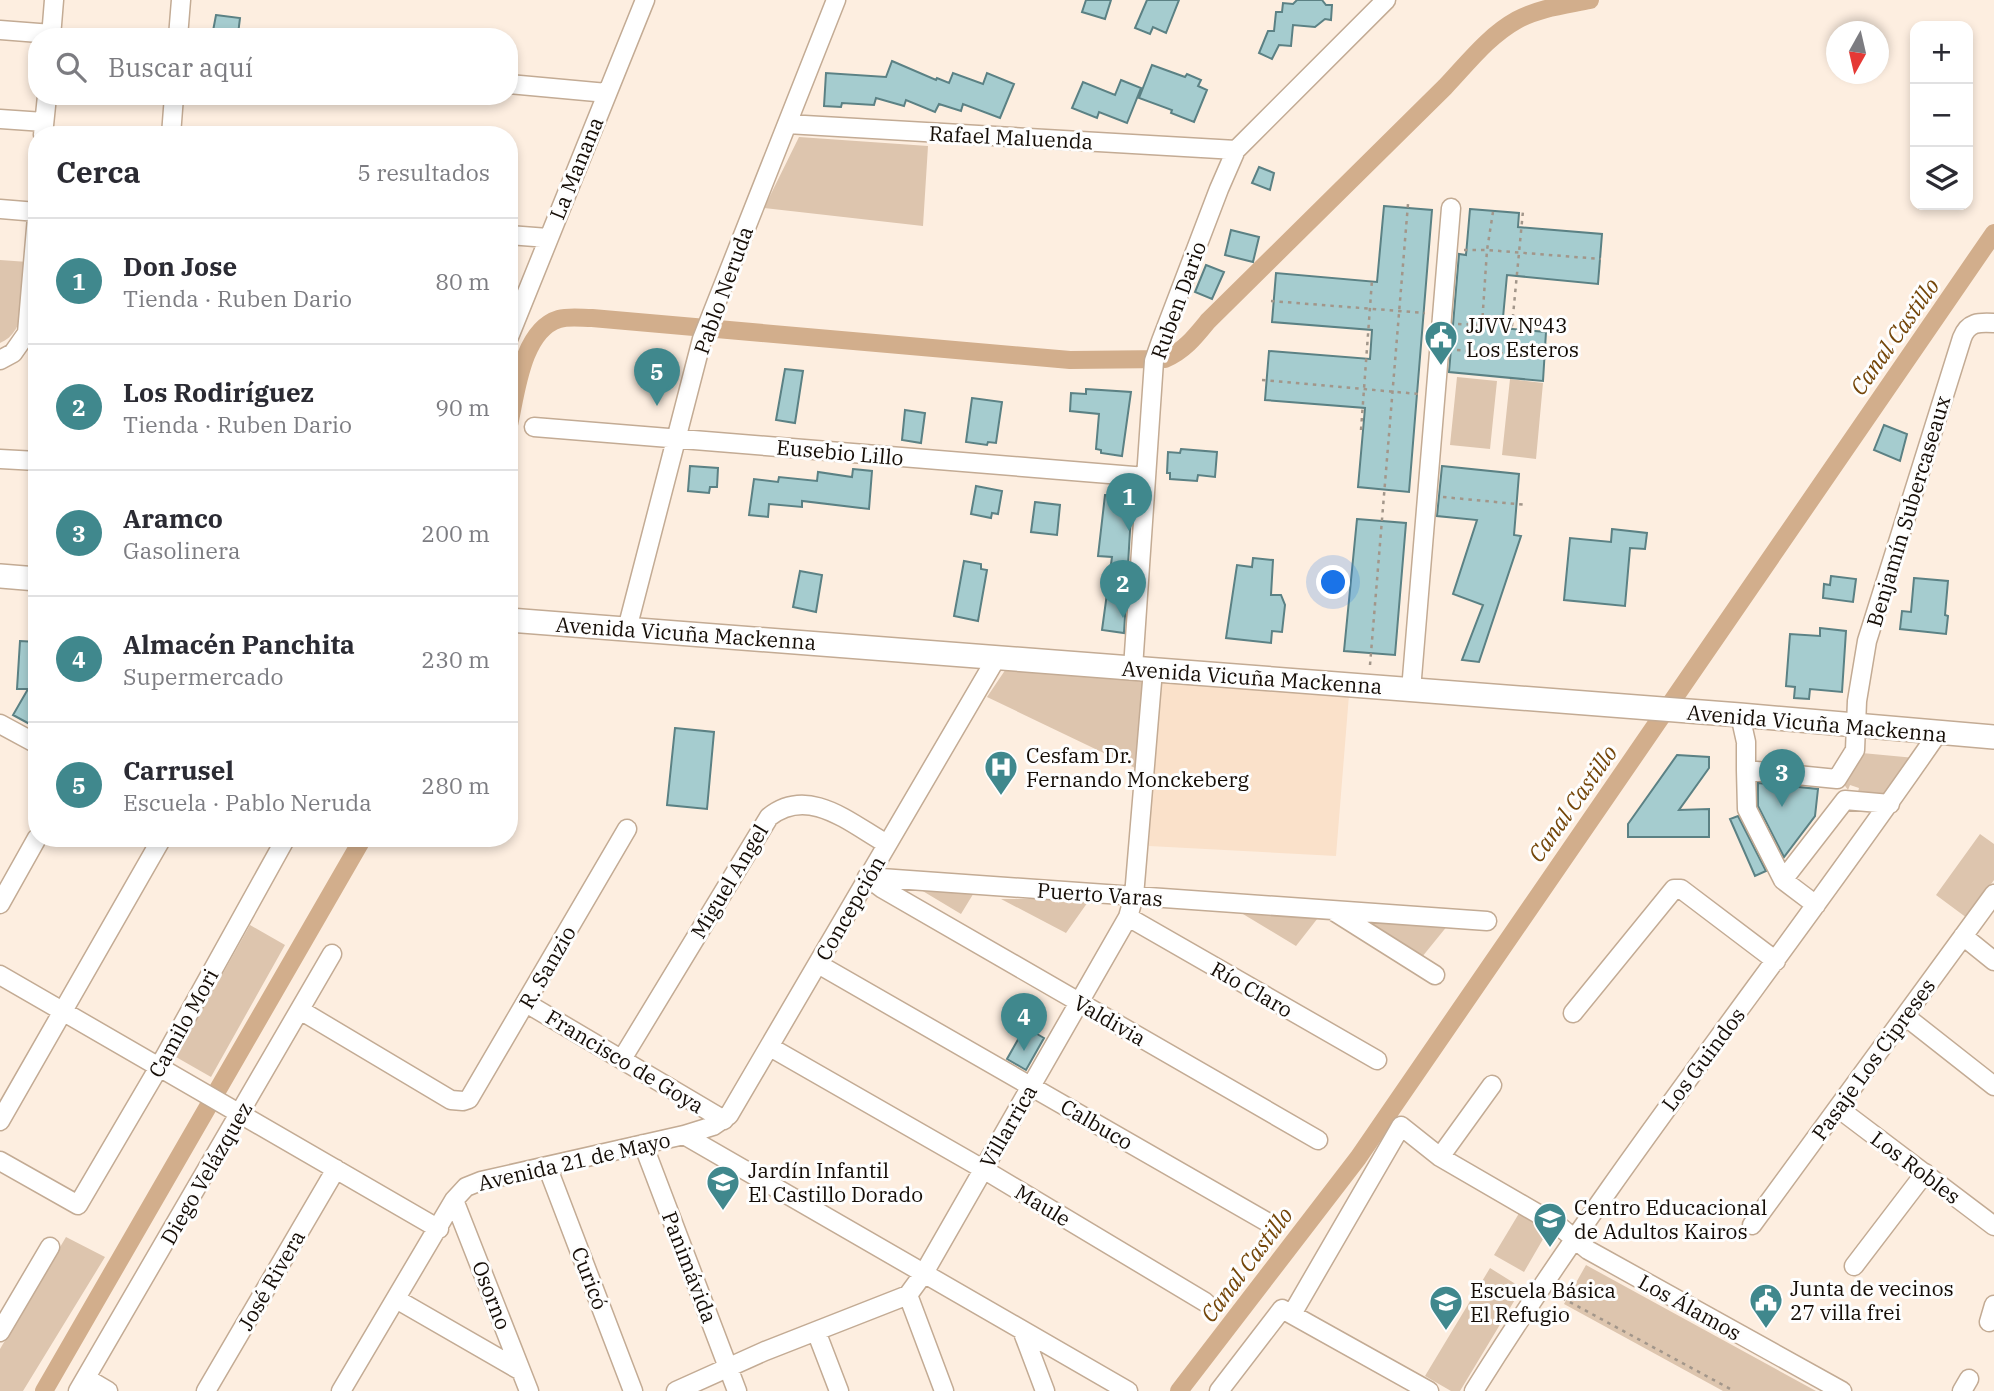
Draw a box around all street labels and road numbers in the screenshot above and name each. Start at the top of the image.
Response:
street label: La Manana [543,113,609,223]
street label: Rafael Maluenda [928,119,1094,155]
street label: Pablo Neruda [687,222,759,358]
street label: Ruben Dario [1144,237,1212,363]
street label: Benjamín Subercaseaux [1859,392,1957,630]
street label: Eusebio Lillo [775,433,905,471]
street label: Avenida Vicuña Mackenna [555,610,817,656]
street label: Avenida Vicuña Mackenna [1121,654,1383,700]
street label: Avenida Vicuña Mackenna [1686,698,1948,748]
street label: Miguel Angel [684,819,774,943]
street label: Concepción [809,851,891,965]
street label: Puerto Varas [1036,876,1164,912]
street label: R. Sanzio [512,920,582,1014]
street label: Río Claro [1206,954,1298,1024]
street label: Camilo Mori [142,963,224,1083]
street label: Pasaje Los Cipreses [1805,973,1941,1145]
street label: Valdivia [1069,988,1151,1052]
street label: Los Guindos [1655,1002,1751,1116]
street label: Francisco de Goya [541,1003,709,1119]
street label: Villarrica [973,1079,1043,1173]
street label: Calbuco [1056,1092,1138,1156]
street label: Diego Velázquez [154,1097,258,1249]
street label: Los Robles [1865,1124,1967,1210]
street label: Avenida 21 de Mayo [475,1125,673,1197]
street label: Maule [1010,1177,1076,1233]
street label: Panimávida [656,1207,724,1327]
street label: José Rivera [231,1225,311,1335]
street label: Curicó [565,1243,615,1313]
street label: Osorno [466,1257,518,1333]
street label: Los Álamos [1634,1267,1746,1347]

